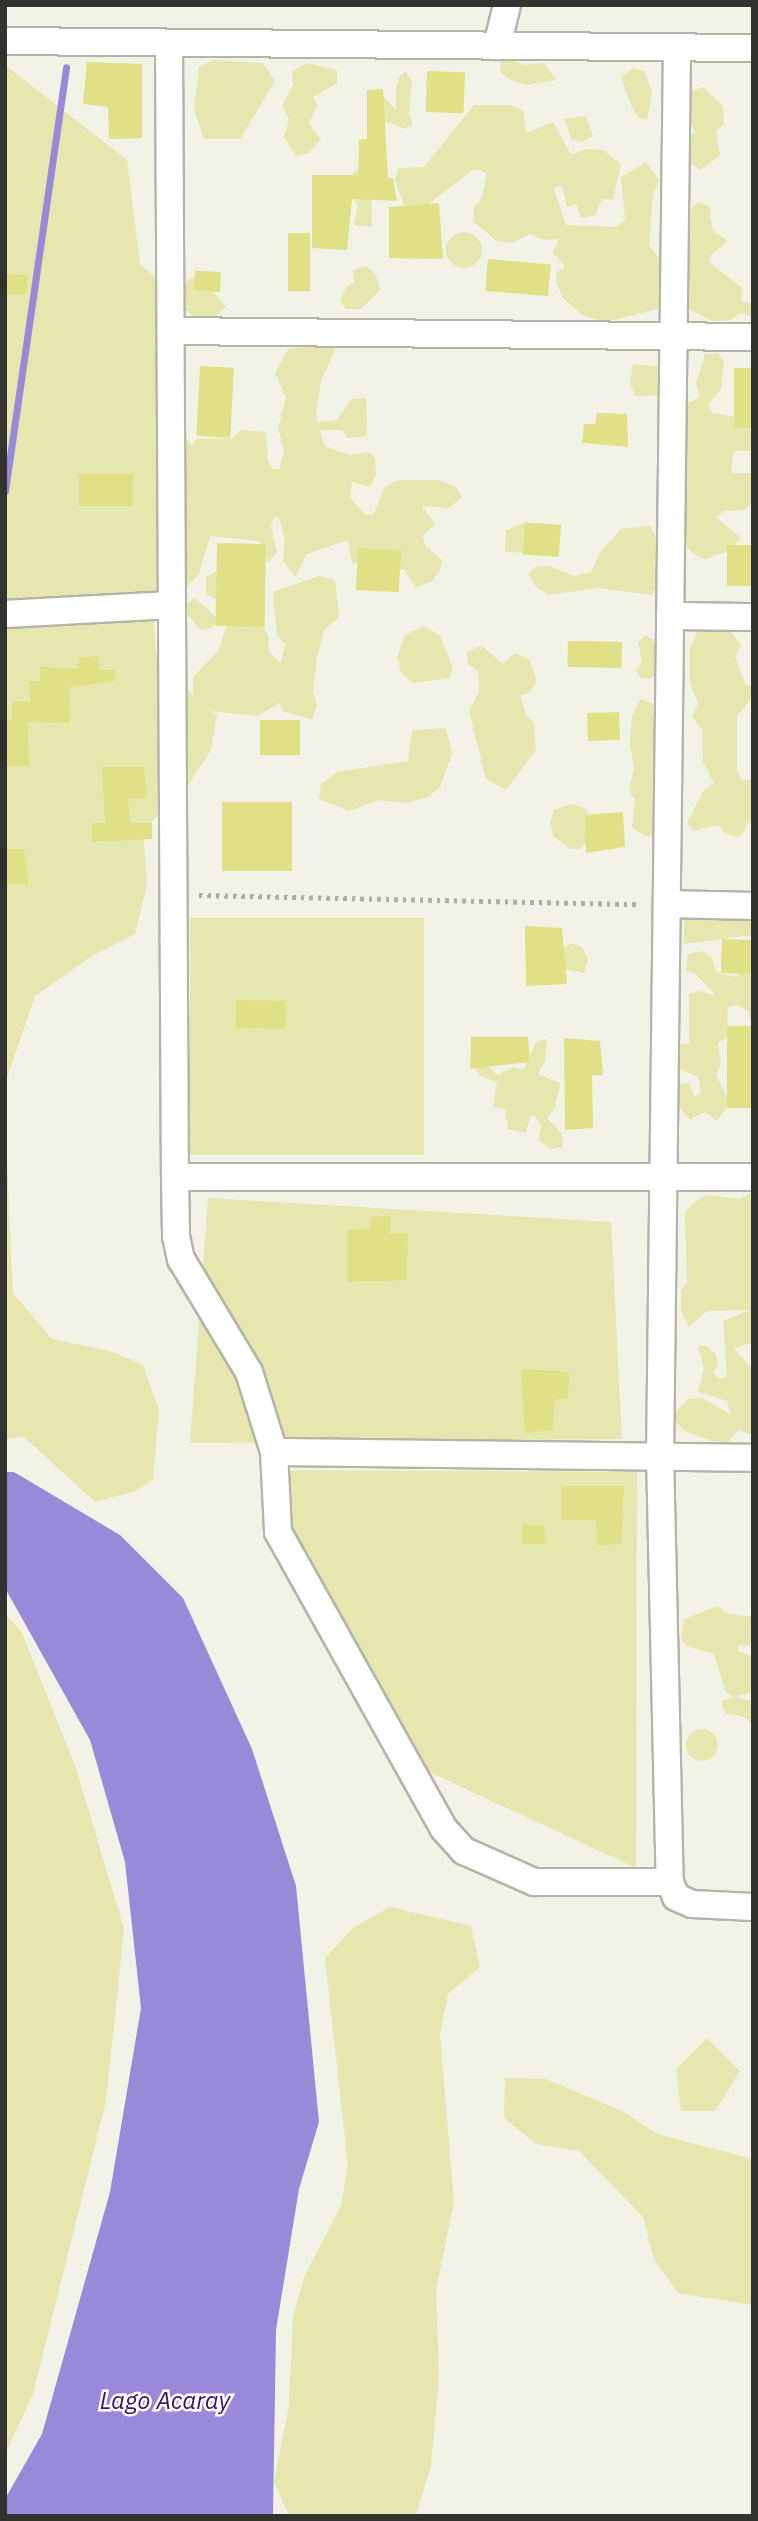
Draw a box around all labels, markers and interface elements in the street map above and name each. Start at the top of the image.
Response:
water label: Lago Acaray [100,2387,230,2415]

